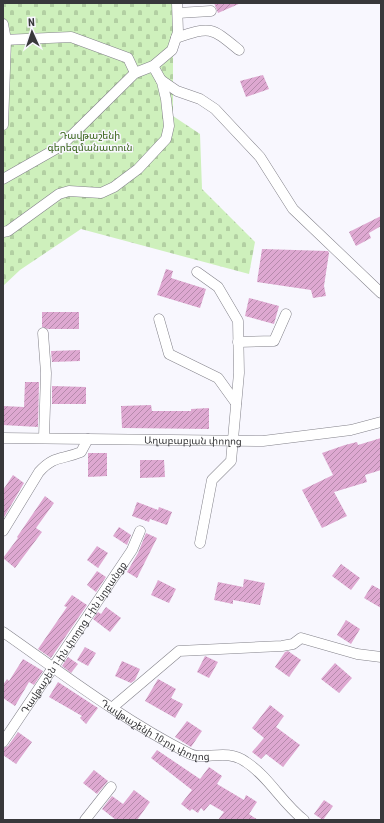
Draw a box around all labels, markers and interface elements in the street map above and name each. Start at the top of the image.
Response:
north arrow [12,12,52,52]
text: N [28,16,35,29]
park label: Դավթաշենի գերեզմանատուն [47,130,133,153]
street label: Աղաբաբյան փողոց [144,434,242,446]
street label: Դավթաշեն 1-ին փողոց 1-ին նրբանցք [18,559,128,716]
street label: Դավթաշենի 10-րդ փողոց [99,697,210,762]

